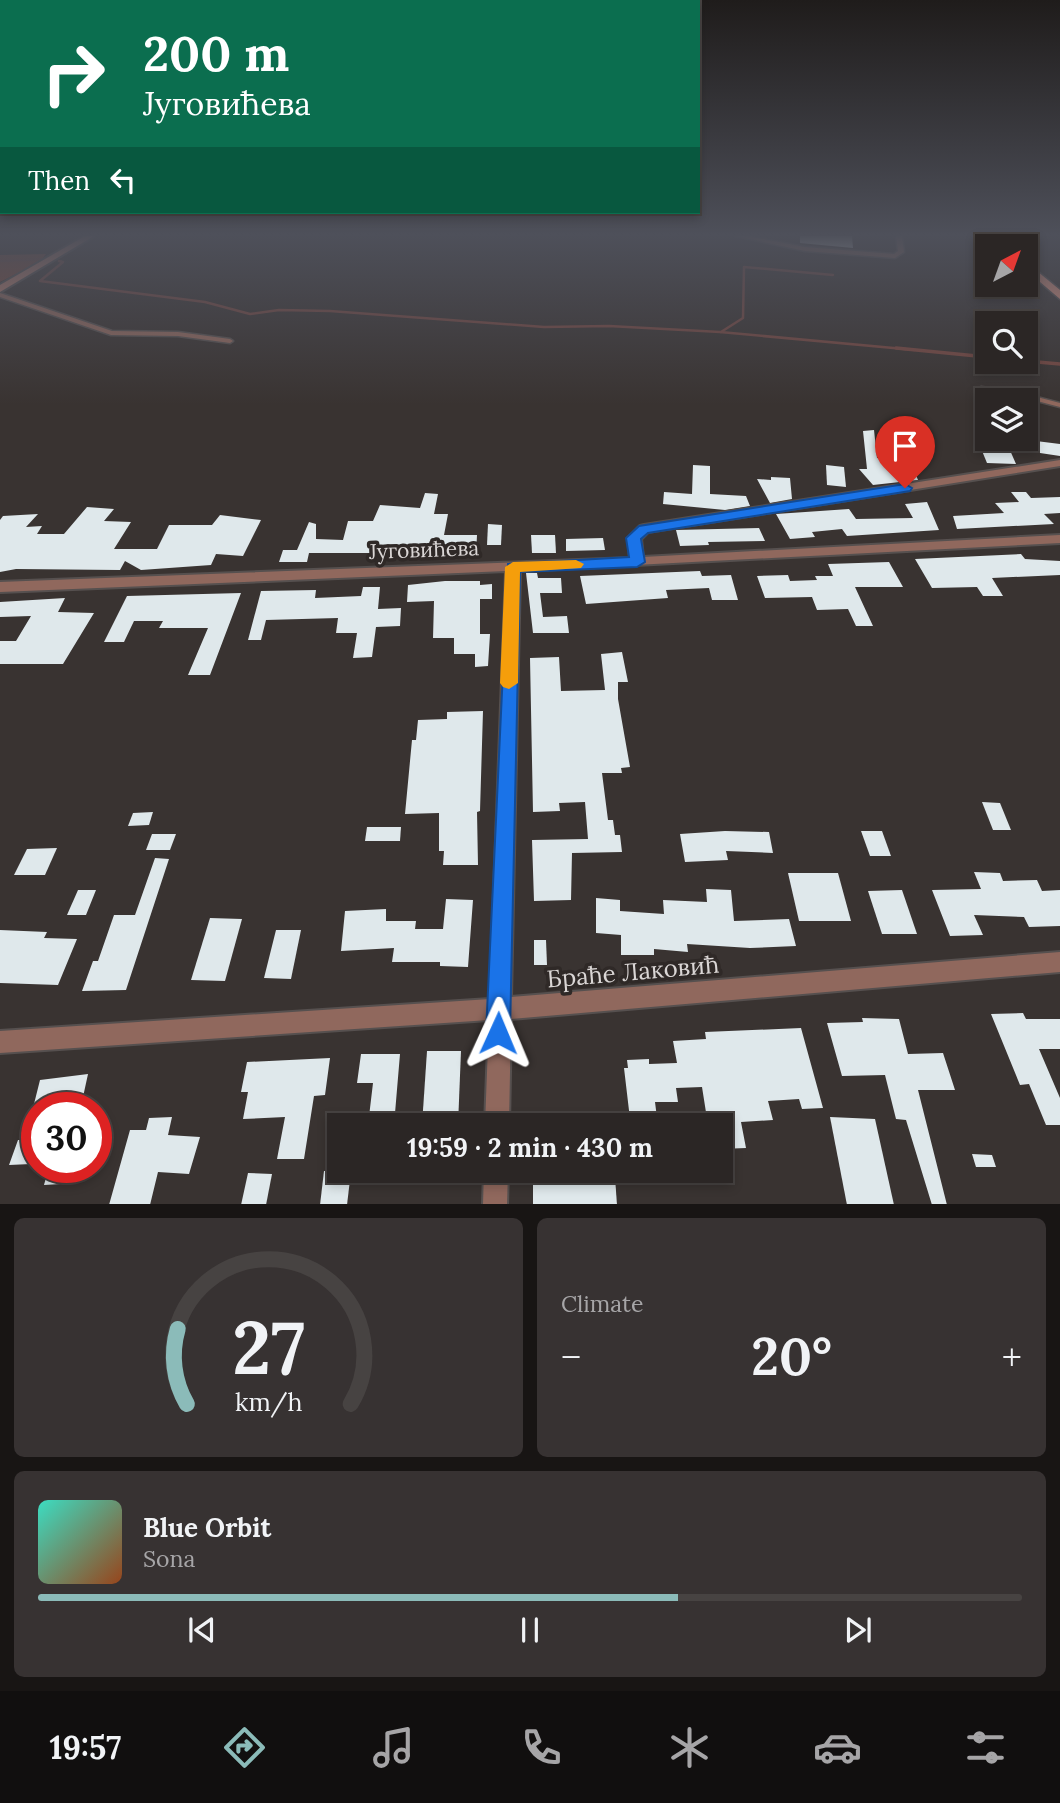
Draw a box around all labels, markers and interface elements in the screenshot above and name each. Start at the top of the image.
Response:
text: 200 m [143,22,289,84]
icon: right [28,28,119,119]
text: Југовићева [143,83,311,124]
icon: left [104,161,142,199]
text: Then [28,164,90,197]
north arrow [975,234,1038,298]
map controls [975,234,1038,451]
button: search [975,311,1038,374]
button: layers [975,388,1038,451]
pin [875,416,935,488]
icon: arrive [886,427,924,465]
street label: Југовићева [368,534,480,565]
street label: Браће Лаковић [545,949,720,994]
position arrow [461,996,535,1070]
speed limit sign: 30 [21,1092,112,1183]
text: 19:59 · 2 min · 430 m [407,1131,653,1164]
text: Climate [561,1289,643,1318]
text: 27 [232,1301,305,1394]
text: 20° [751,1323,832,1389]
text: − [561,1333,581,1381]
text: + [1002,1333,1022,1381]
text: km/h [235,1385,302,1417]
text: Blue Orbit [143,1511,271,1544]
text: Sona [143,1544,195,1573]
icon: previous [183,1611,221,1649]
icon: pause [511,1611,549,1649]
icon: next [839,1611,877,1649]
icon: directions [220,1723,269,1772]
icon: music [369,1723,418,1772]
icon: phone [517,1723,566,1772]
icon: climate [665,1723,714,1772]
icon: car [813,1723,862,1772]
icon: filters [961,1723,1010,1772]
text: 19:57 [50,1727,121,1768]

